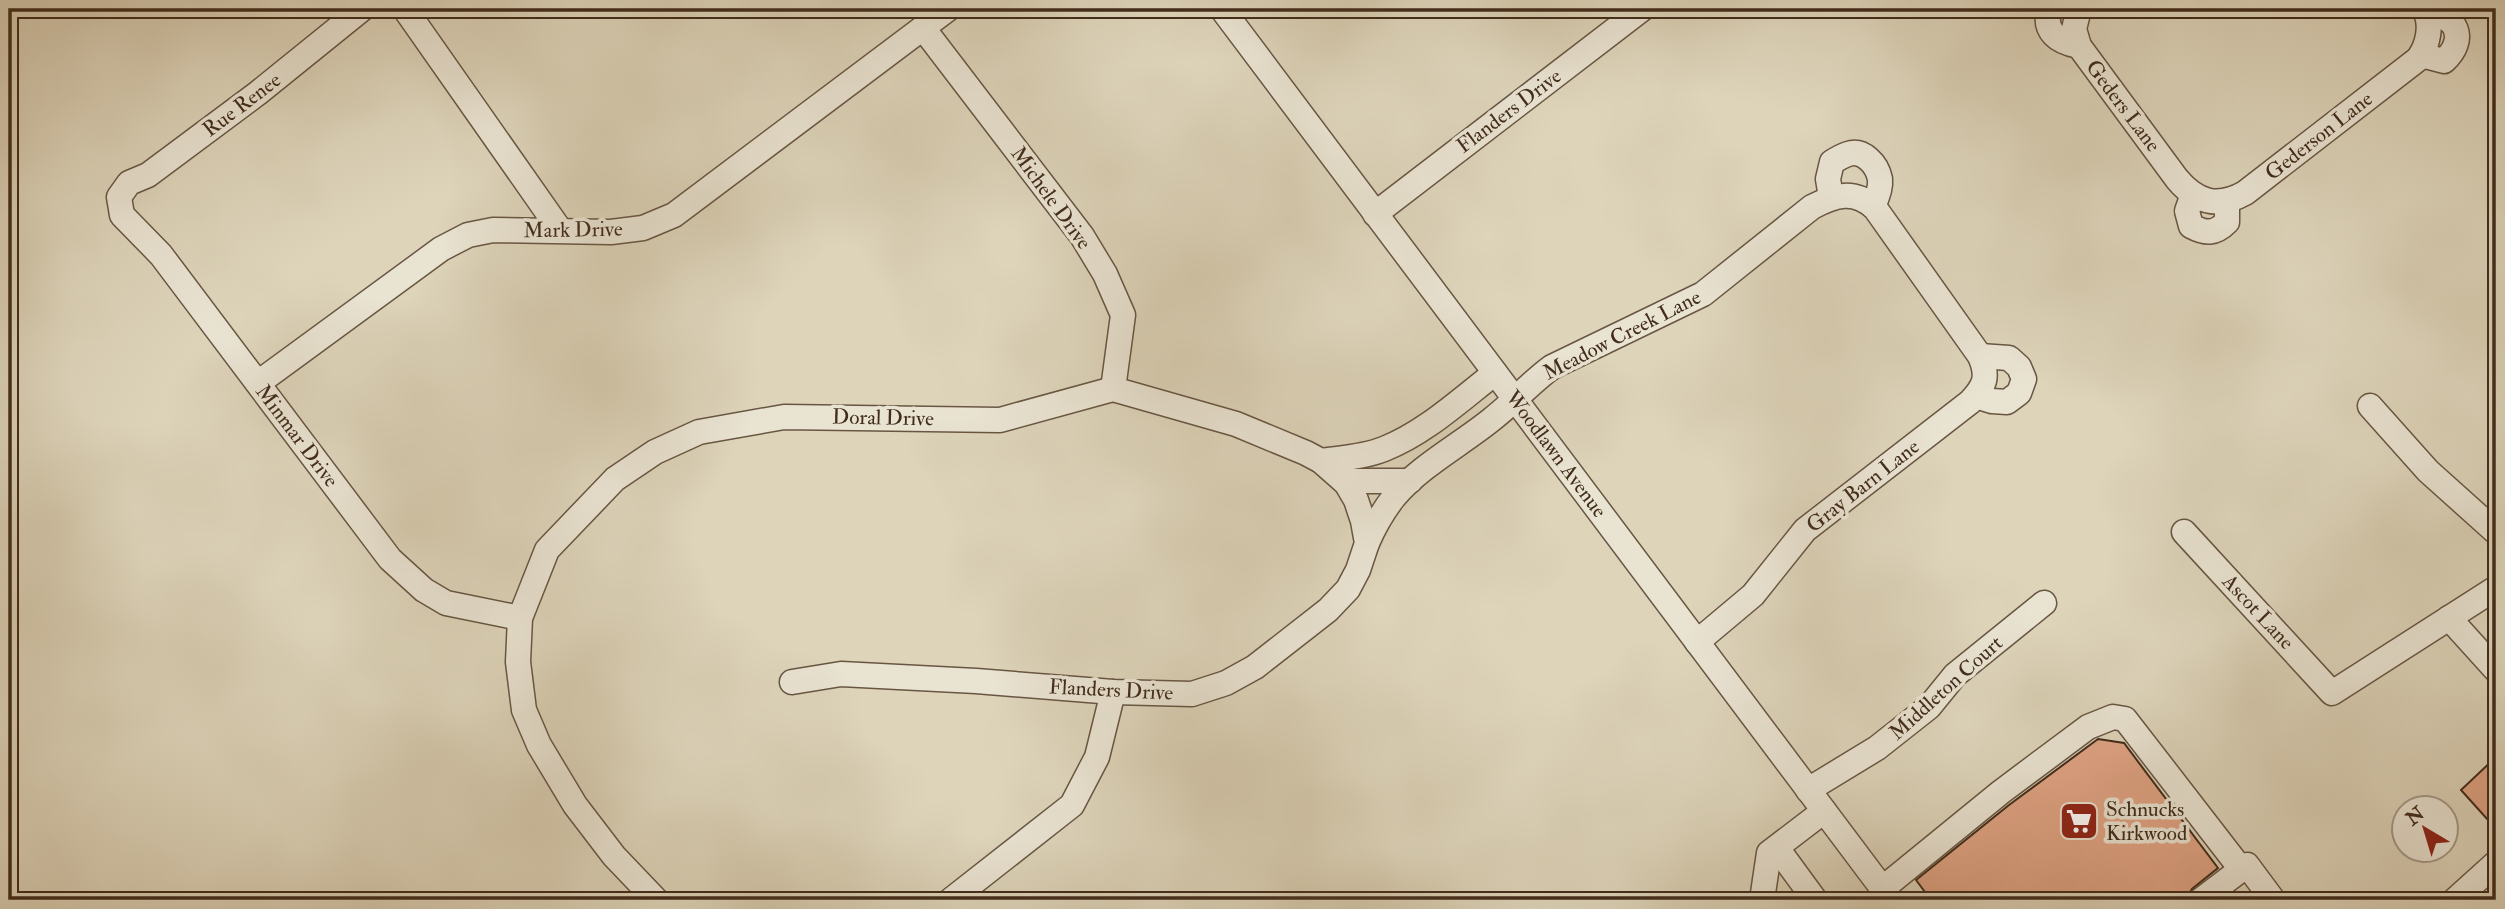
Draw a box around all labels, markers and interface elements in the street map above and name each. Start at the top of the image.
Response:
street label: Geders Lane [2080,55,2167,158]
street label: Flanders Drive [1451,63,1567,159]
street label: Rue Renee [198,67,287,143]
street label: Gederson Lane [2260,85,2378,186]
street label: Michele Drive [1005,141,1098,255]
street label: Mark Drive [523,216,623,244]
street label: Meadow Creek Lane [1539,283,1706,386]
street label: Minmar Drive [250,379,345,493]
street label: Woodlawn Avenue [1499,384,1613,523]
street label: Doral Drive [832,404,934,432]
street label: Gray Barn Lane [1801,433,1925,539]
street label: Ascot Lane [2215,568,2300,656]
street label: Middleton Court [1884,630,2009,746]
street label: Flanders Drive [1048,673,1174,707]
north arrow [2390,794,2460,864]
place label: Schnucks Kirkwood [2106,796,2188,847]
supermarket icon: Schnucks Kirkwood [2058,800,2100,842]
text: N [2400,801,2430,832]

